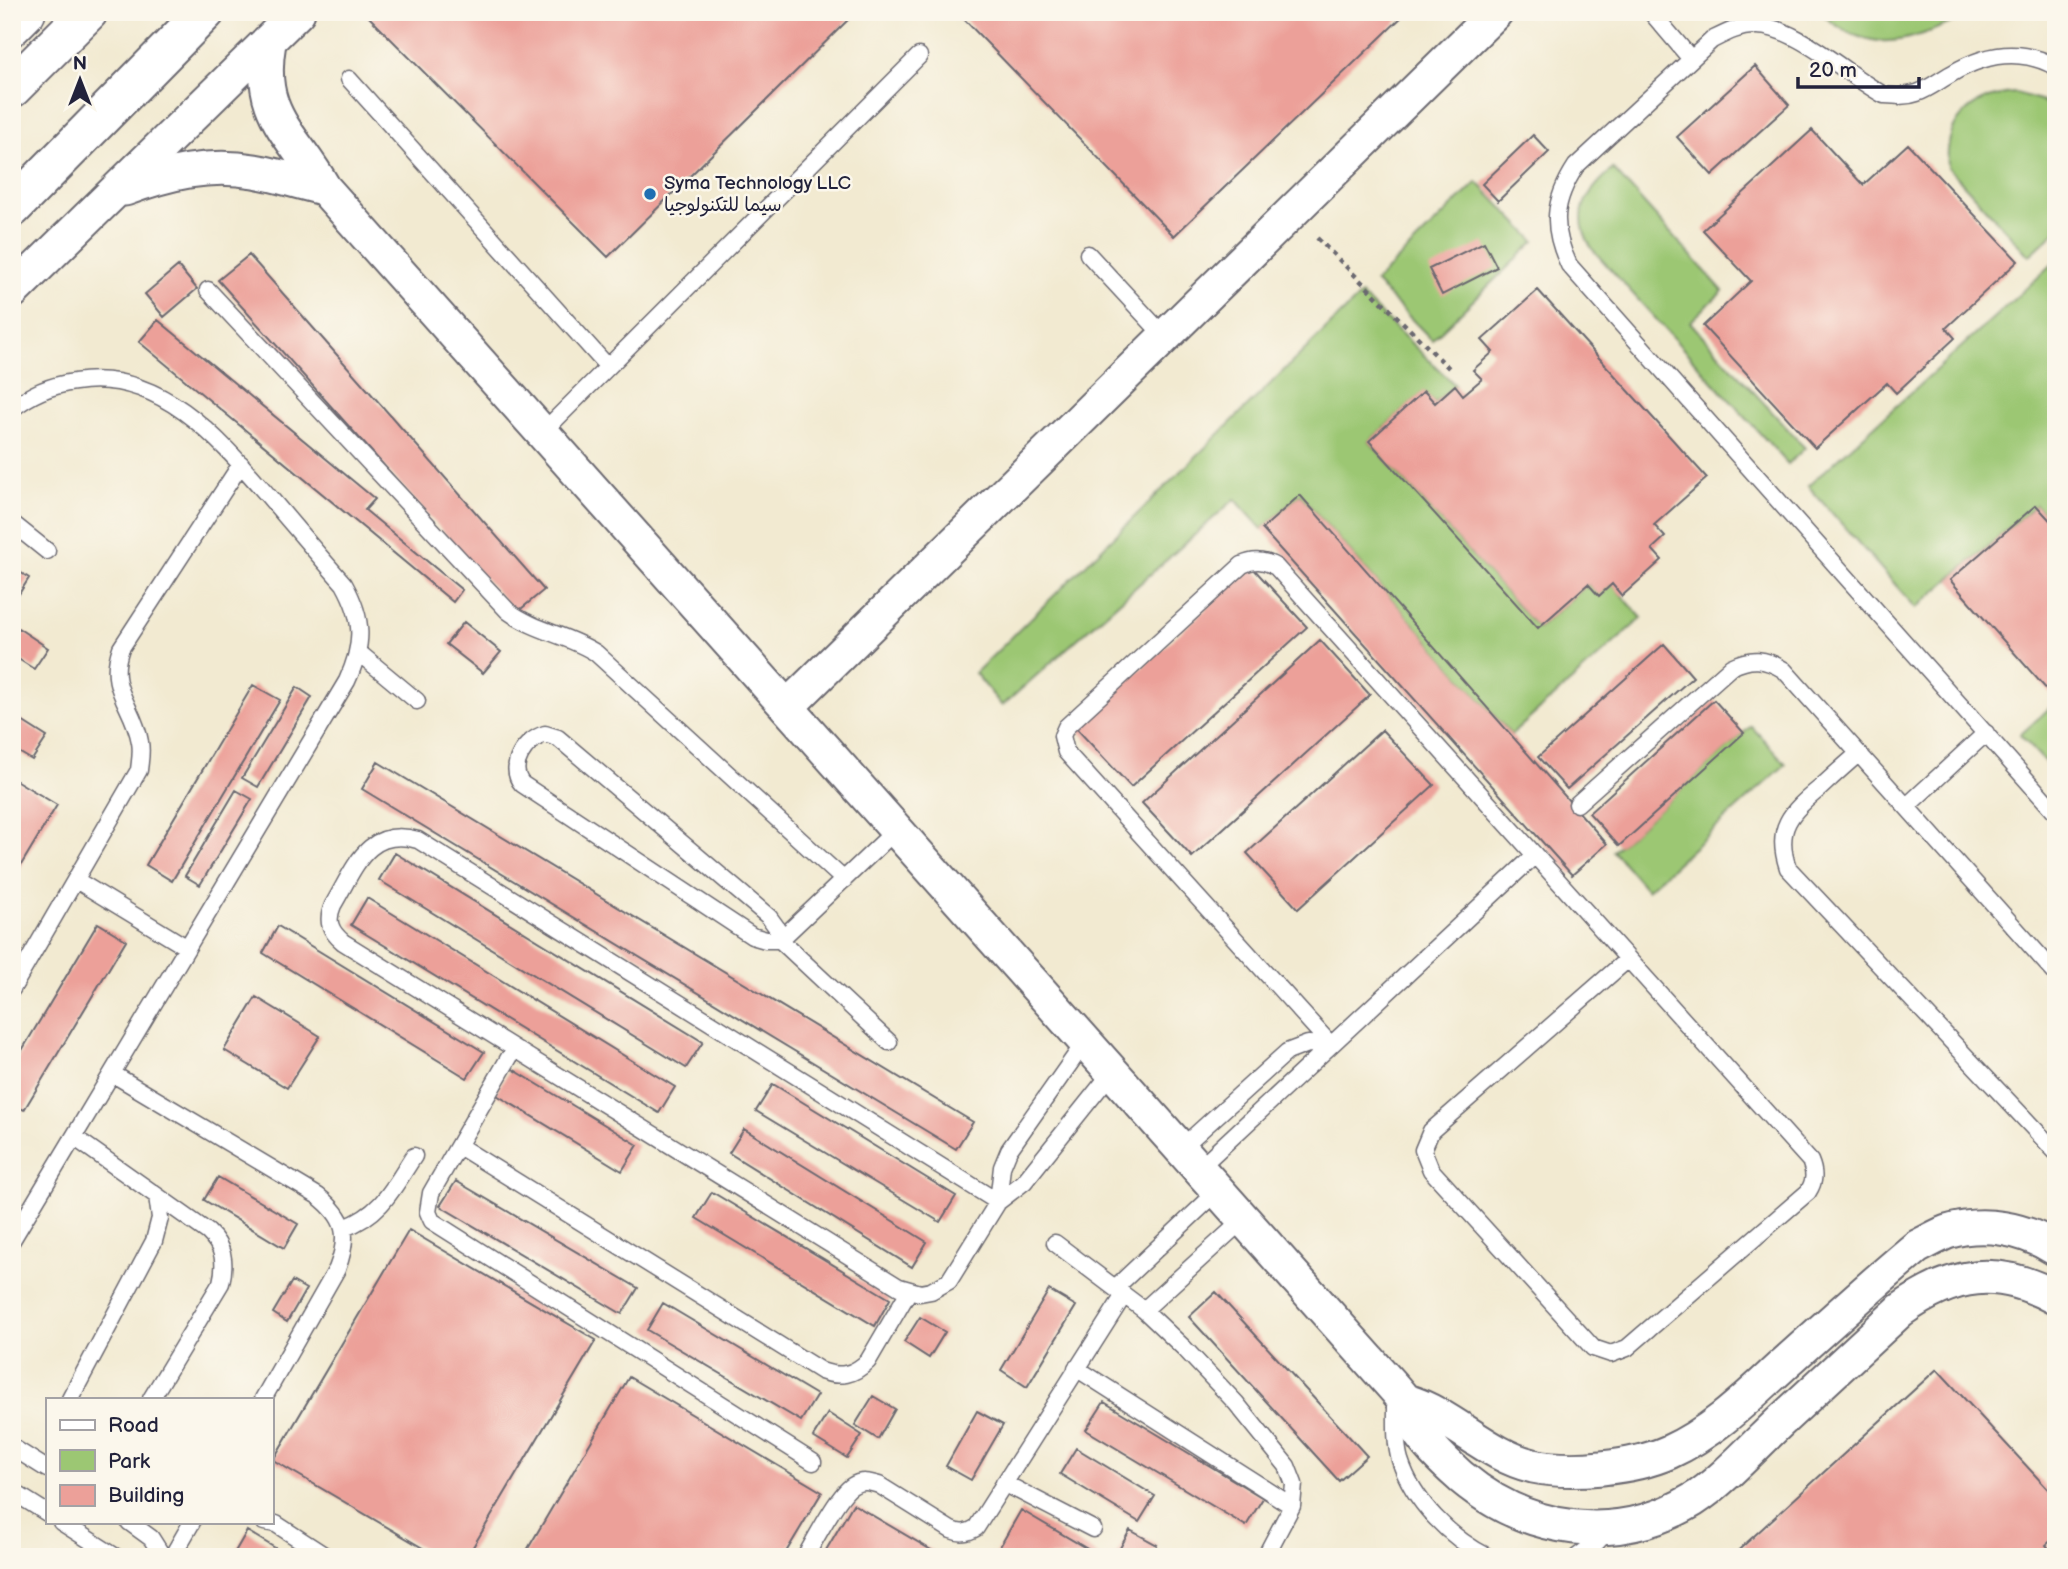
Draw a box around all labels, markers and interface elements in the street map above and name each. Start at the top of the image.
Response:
north arrow [46,46,116,116]
scale bar [1798,46,1919,90]
text: N [73,53,87,76]
text: 20 m [1809,58,1857,83]
place label: Syma Technology LLC سيما للتكنولوجيا [664,172,851,217]
marker: Syma Technology LLC سيما للتكنولوجيا [642,186,658,202]
legend [46,1398,273,1524]
text: Road [108,1413,159,1438]
text: Park [108,1449,151,1474]
text: Building [108,1483,184,1508]

